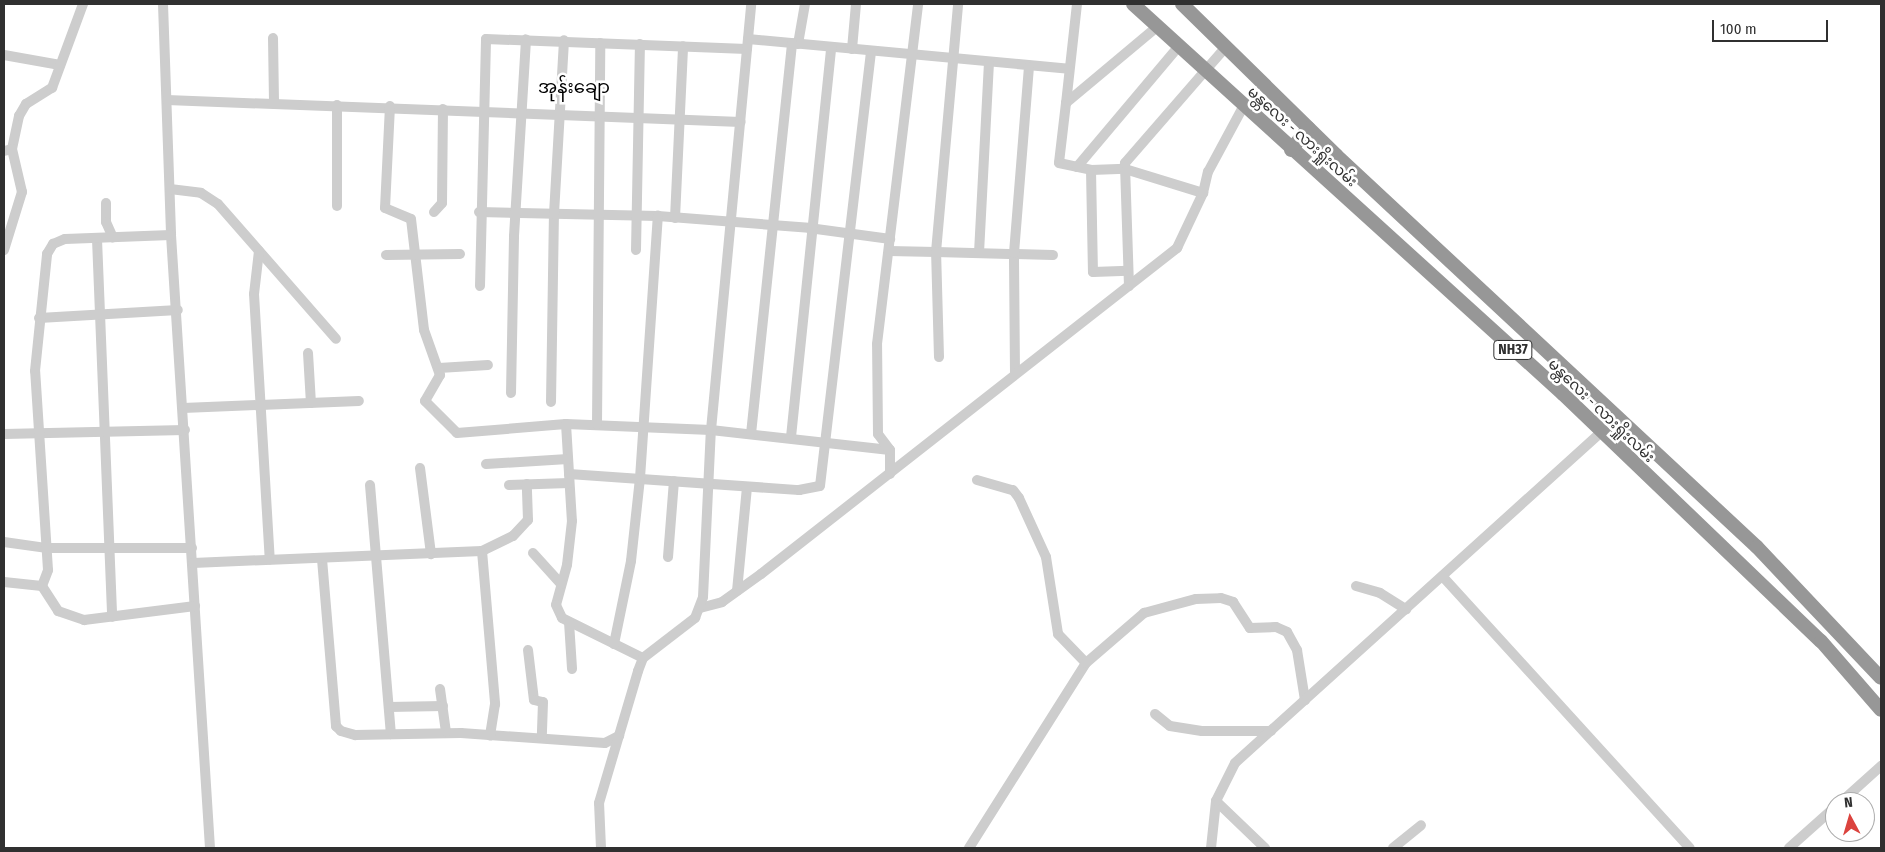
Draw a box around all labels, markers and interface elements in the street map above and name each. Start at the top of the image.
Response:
scale bar [1715,10,1831,42]
text: 100 m [1720,20,1757,38]
district label: အုန်းချော [538,76,610,98]
street label: မန္တလေး - လားရှိုးလမ်း [1244,83,1360,191]
road number: NH37 [1493,338,1533,362]
street label: မန္တလေး - လားရှိုးလမ်း [1544,356,1658,466]
north arrow [1825,792,1875,842]
text: N [1843,794,1854,811]

